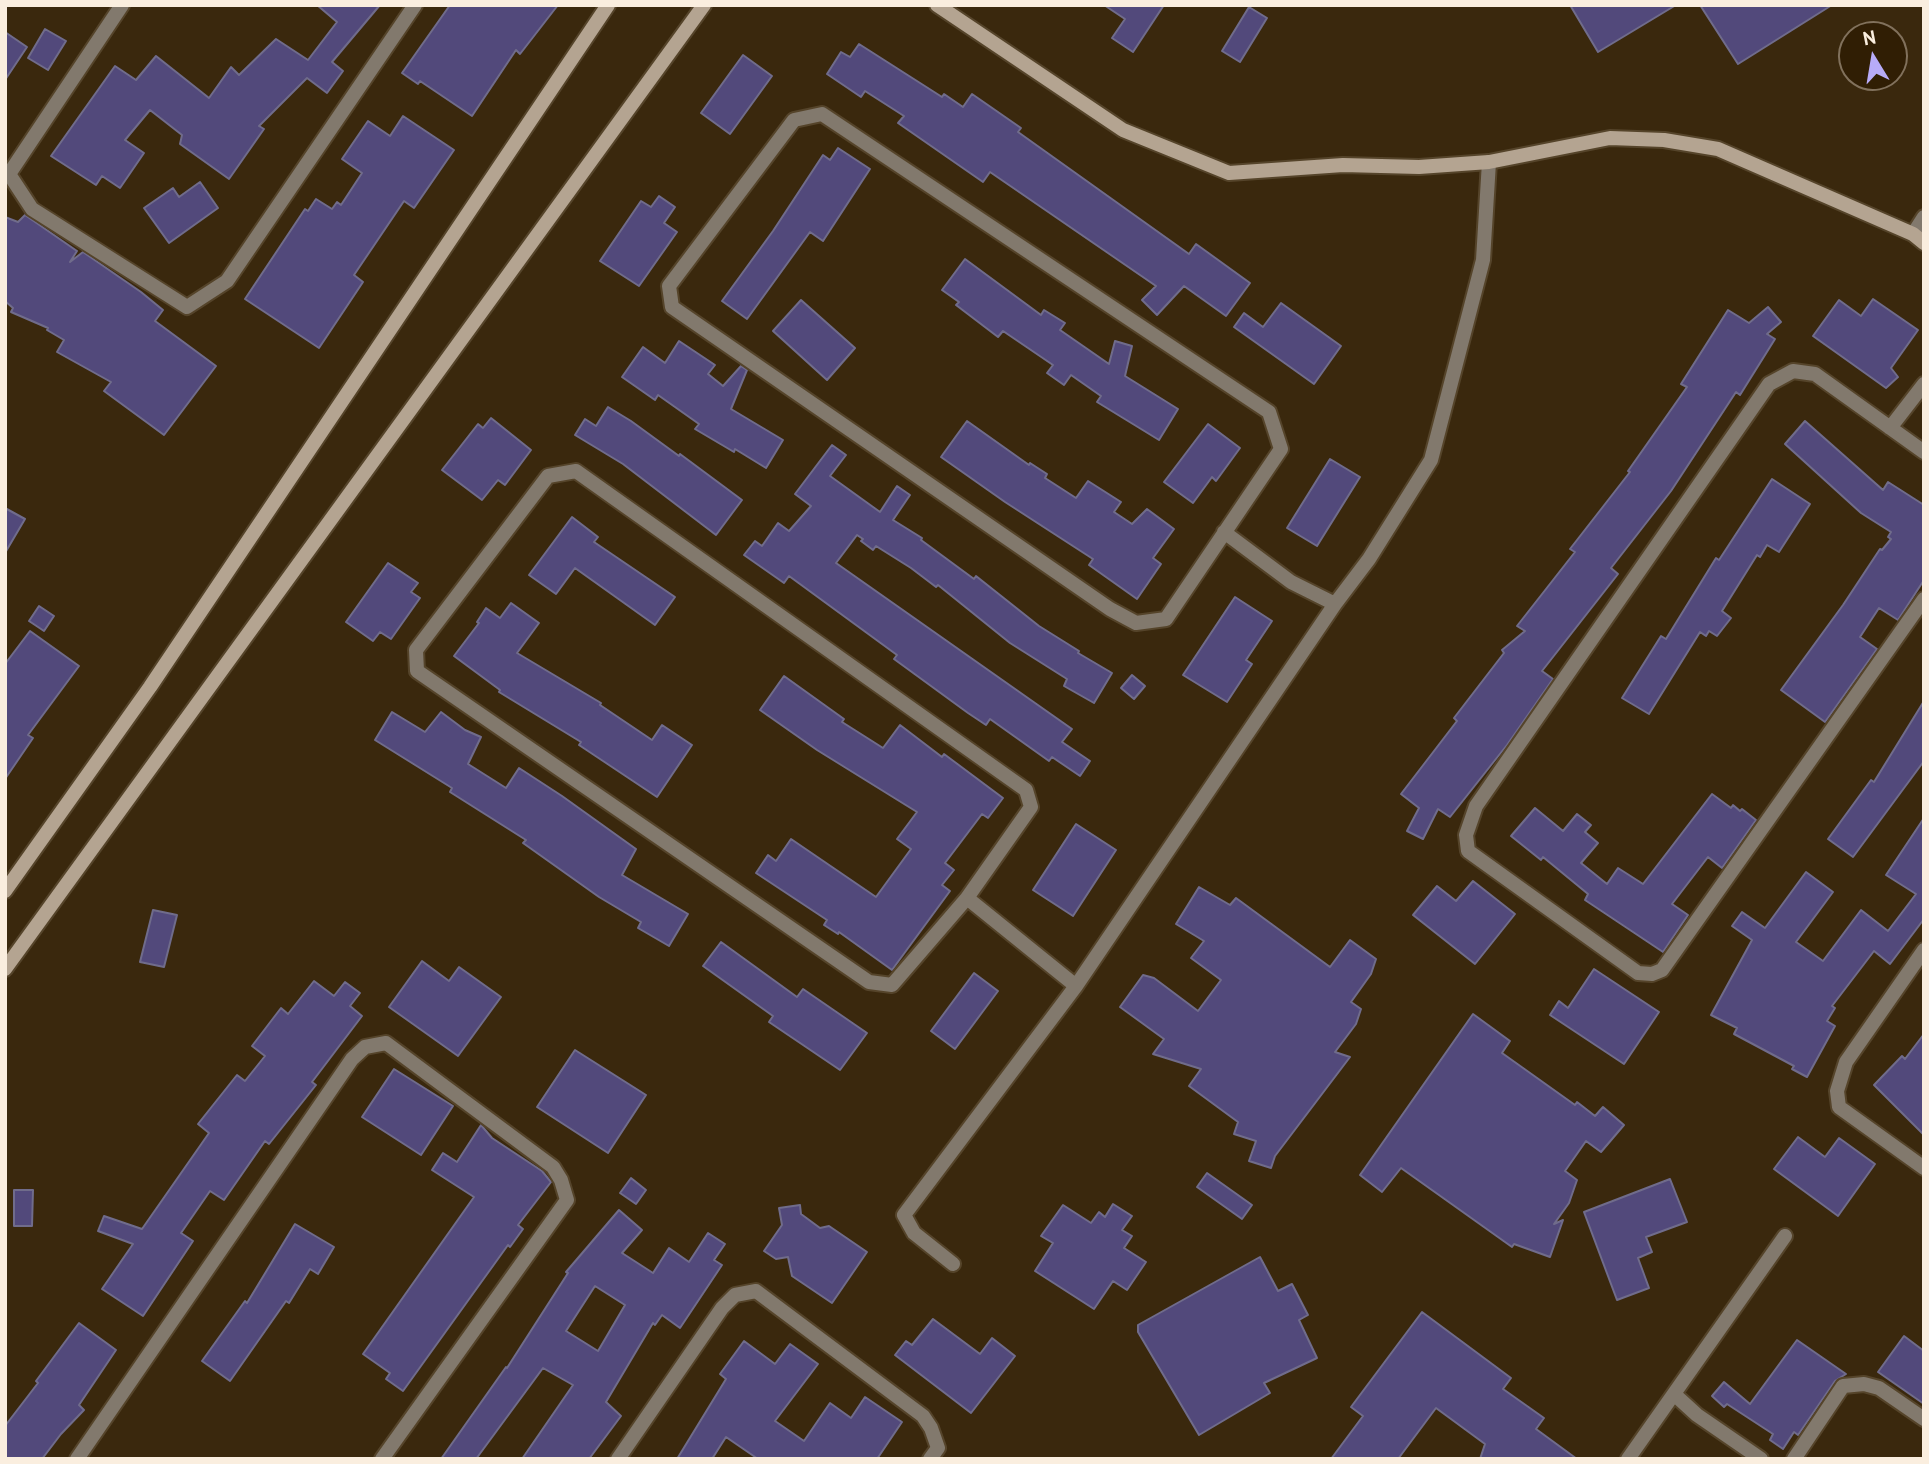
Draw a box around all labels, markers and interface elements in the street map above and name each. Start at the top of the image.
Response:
north arrow [1838,21,1908,91]
text: N [1861,24,1878,50]

